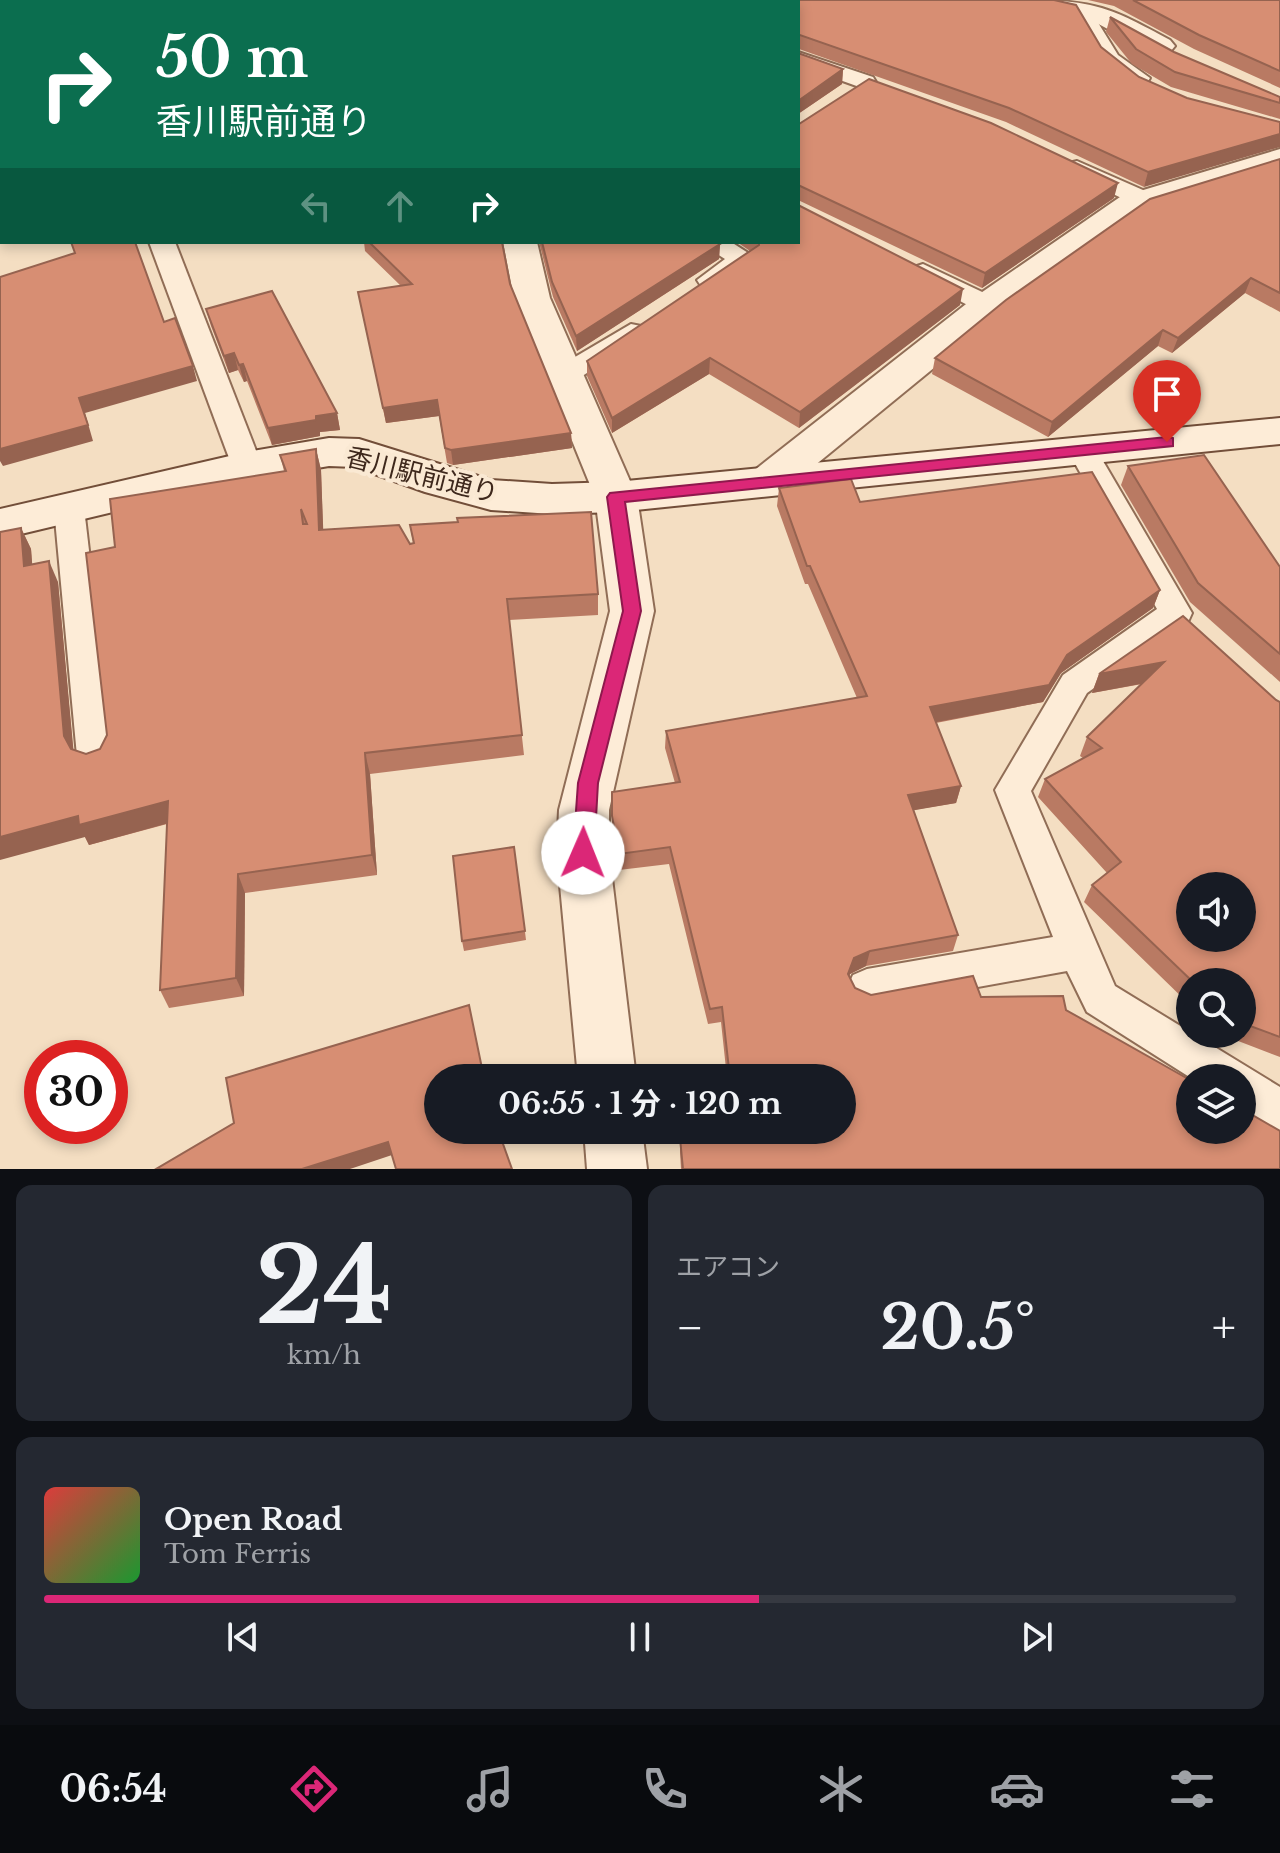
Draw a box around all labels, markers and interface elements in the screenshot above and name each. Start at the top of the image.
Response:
text: 50 m [156,23,308,92]
icon: right [24,32,128,136]
text: 香川駅前通り [156,99,372,144]
icon: left [294,184,338,228]
icon: ahead [378,184,422,228]
icon: right [462,184,506,228]
pin [1133,360,1201,442]
icon: arrive [1145,372,1189,416]
street label: 香川駅前通り [342,441,502,509]
position arrow [541,811,625,895]
map controls [1176,872,1256,1144]
button: sound [1176,872,1256,952]
button: search [1176,968,1256,1048]
speed limit sign: 30 [24,1040,128,1144]
button: layers [1176,1064,1256,1144]
text: 06:55 · 1 分 · 120 m [498,1085,782,1122]
text: 24 [256,1222,392,1351]
text: エアコン [676,1251,780,1283]
text: 20.5° [881,1291,1035,1365]
text: − [676,1300,704,1355]
text: + [1212,1300,1236,1355]
text: km/h [287,1339,361,1371]
text: Open Road [164,1501,343,1538]
text: Tom Ferris [164,1538,311,1570]
icon: previous [221,1615,265,1659]
icon: pause [618,1615,662,1659]
icon: next [1015,1615,1059,1659]
icon: directions [286,1761,342,1817]
icon: music [462,1761,518,1817]
icon: phone [637,1761,693,1817]
icon: climate [813,1761,869,1817]
icon: car [989,1761,1045,1817]
icon: filters [1164,1761,1220,1817]
text: 06:54 [60,1767,167,1812]

